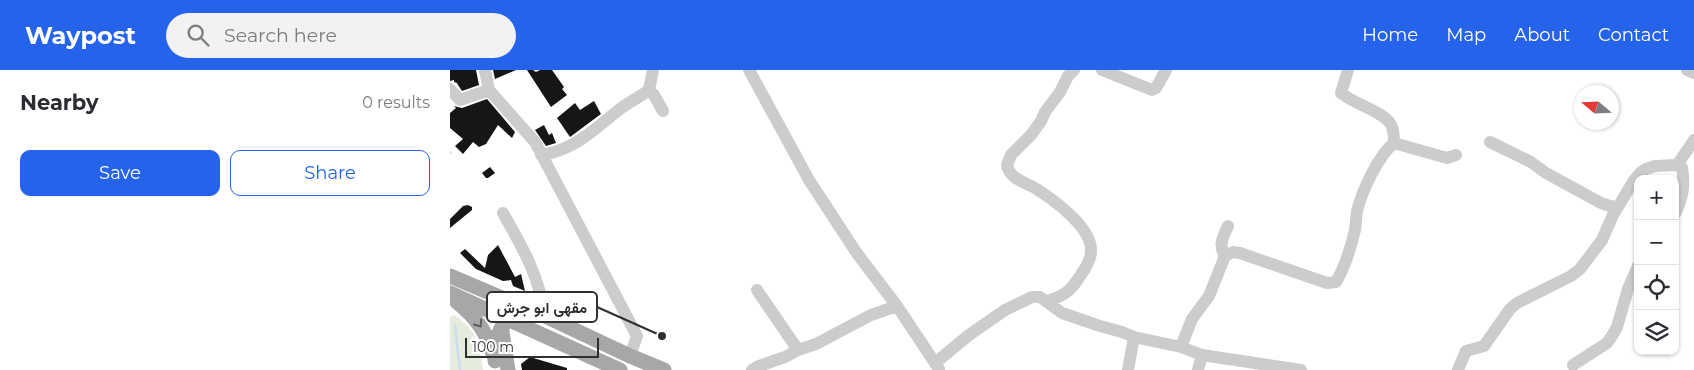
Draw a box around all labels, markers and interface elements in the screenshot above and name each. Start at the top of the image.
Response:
search box [166,13,516,58]
text: Waypost [25,21,136,50]
icon: search [184,21,212,49]
text: Search here [224,24,337,47]
text: Home [1362,24,1418,46]
text: Map [1446,24,1486,46]
text: About [1514,24,1570,46]
text: Contact [1598,24,1669,46]
north arrow [1574,85,1619,130]
text: Nearby [20,90,99,115]
text: 0 results [362,93,430,112]
button: Save [20,150,220,196]
button: Share [230,150,430,196]
map controls [1634,175,1679,355]
button: + [1634,175,1679,220]
button: − [1634,220,1679,265]
button: locate [1634,265,1679,310]
callout: مقهى ابو جرش [487,292,597,322]
text: مقهى ابو جرش [497,298,587,317]
button: layers [1634,310,1679,355]
one-way arrow [473,318,482,328]
scale bar [465,335,599,358]
text: 100 m [472,338,514,356]

